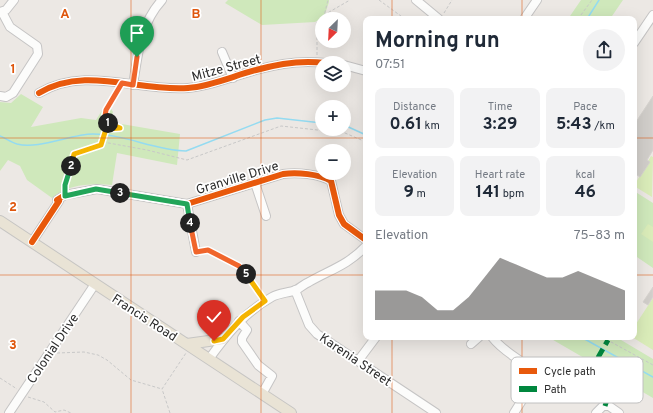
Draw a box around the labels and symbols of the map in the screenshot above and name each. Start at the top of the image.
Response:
text: A [60,7,70,23]
text: B [192,7,201,23]
north arrow [315,12,351,48]
pin [120,16,154,57]
street label: Mitze Street [190,52,263,86]
text: 1 [10,62,16,78]
pin: 1 [98,113,118,133]
pin: 2 [61,156,81,176]
street label: Granville Drive [194,159,281,199]
pin: 3 [110,183,130,203]
text: 2 [9,200,17,216]
pin: 4 [180,213,200,233]
pin: 5 [236,264,256,284]
street label: Francis Road [108,292,180,346]
pin [197,300,231,341]
street label: Colonial Drive [24,311,83,387]
street label: Karenia Street [316,331,394,391]
text: 3 [9,338,17,354]
legend [511,357,643,403]
text: Cycle path [544,365,596,379]
text: Path [544,383,566,397]

